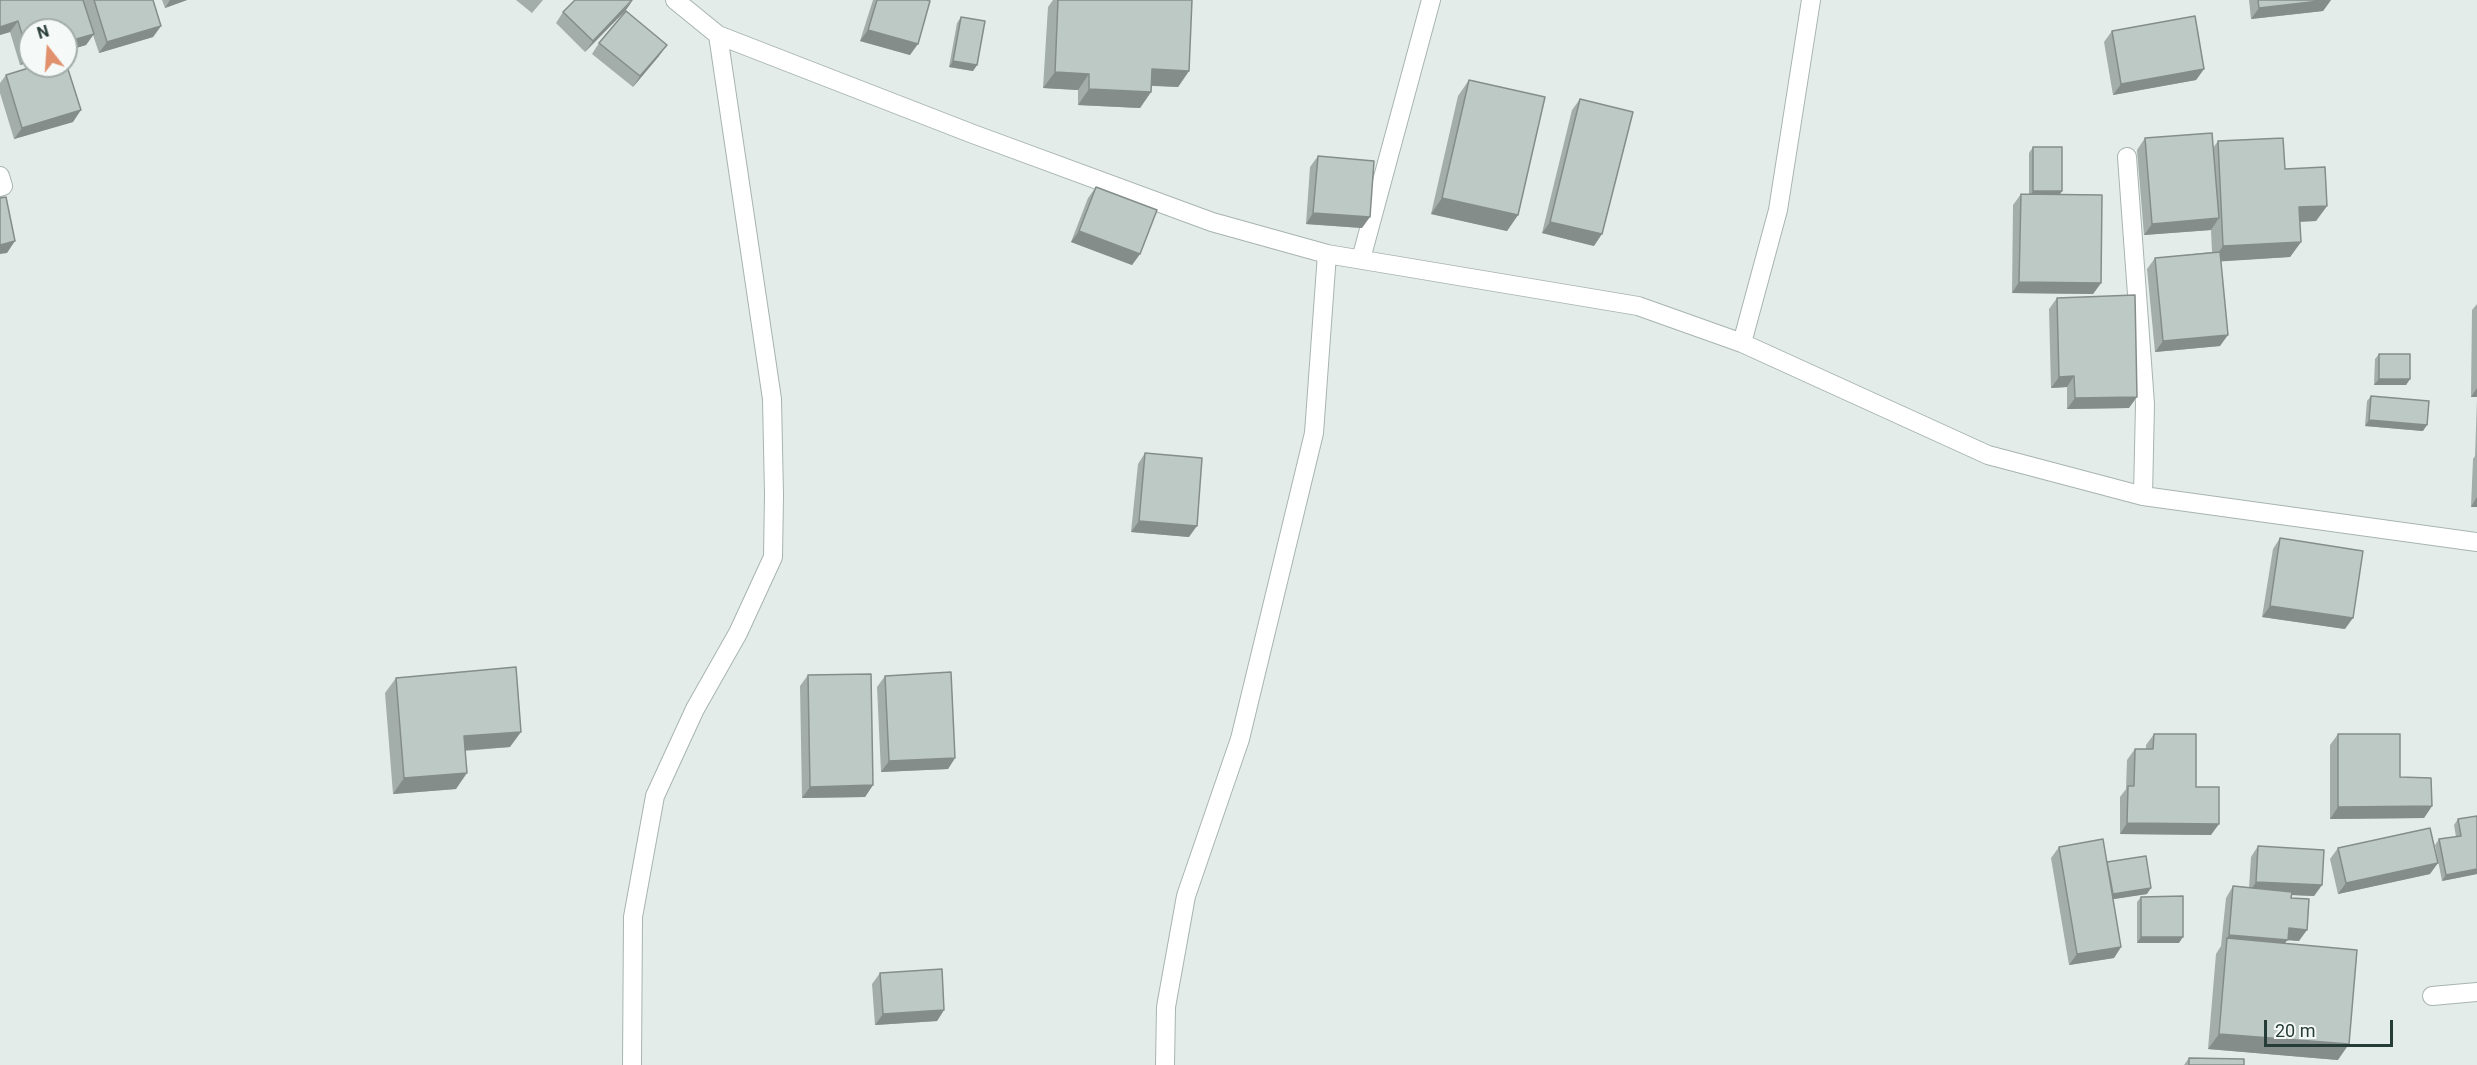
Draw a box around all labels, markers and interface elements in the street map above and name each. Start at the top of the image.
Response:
north arrow [18,18,78,78]
text: N [35,21,51,43]
scale bar [2267,1008,2396,1046]
text: 20 m [2275,1020,2315,1041]

